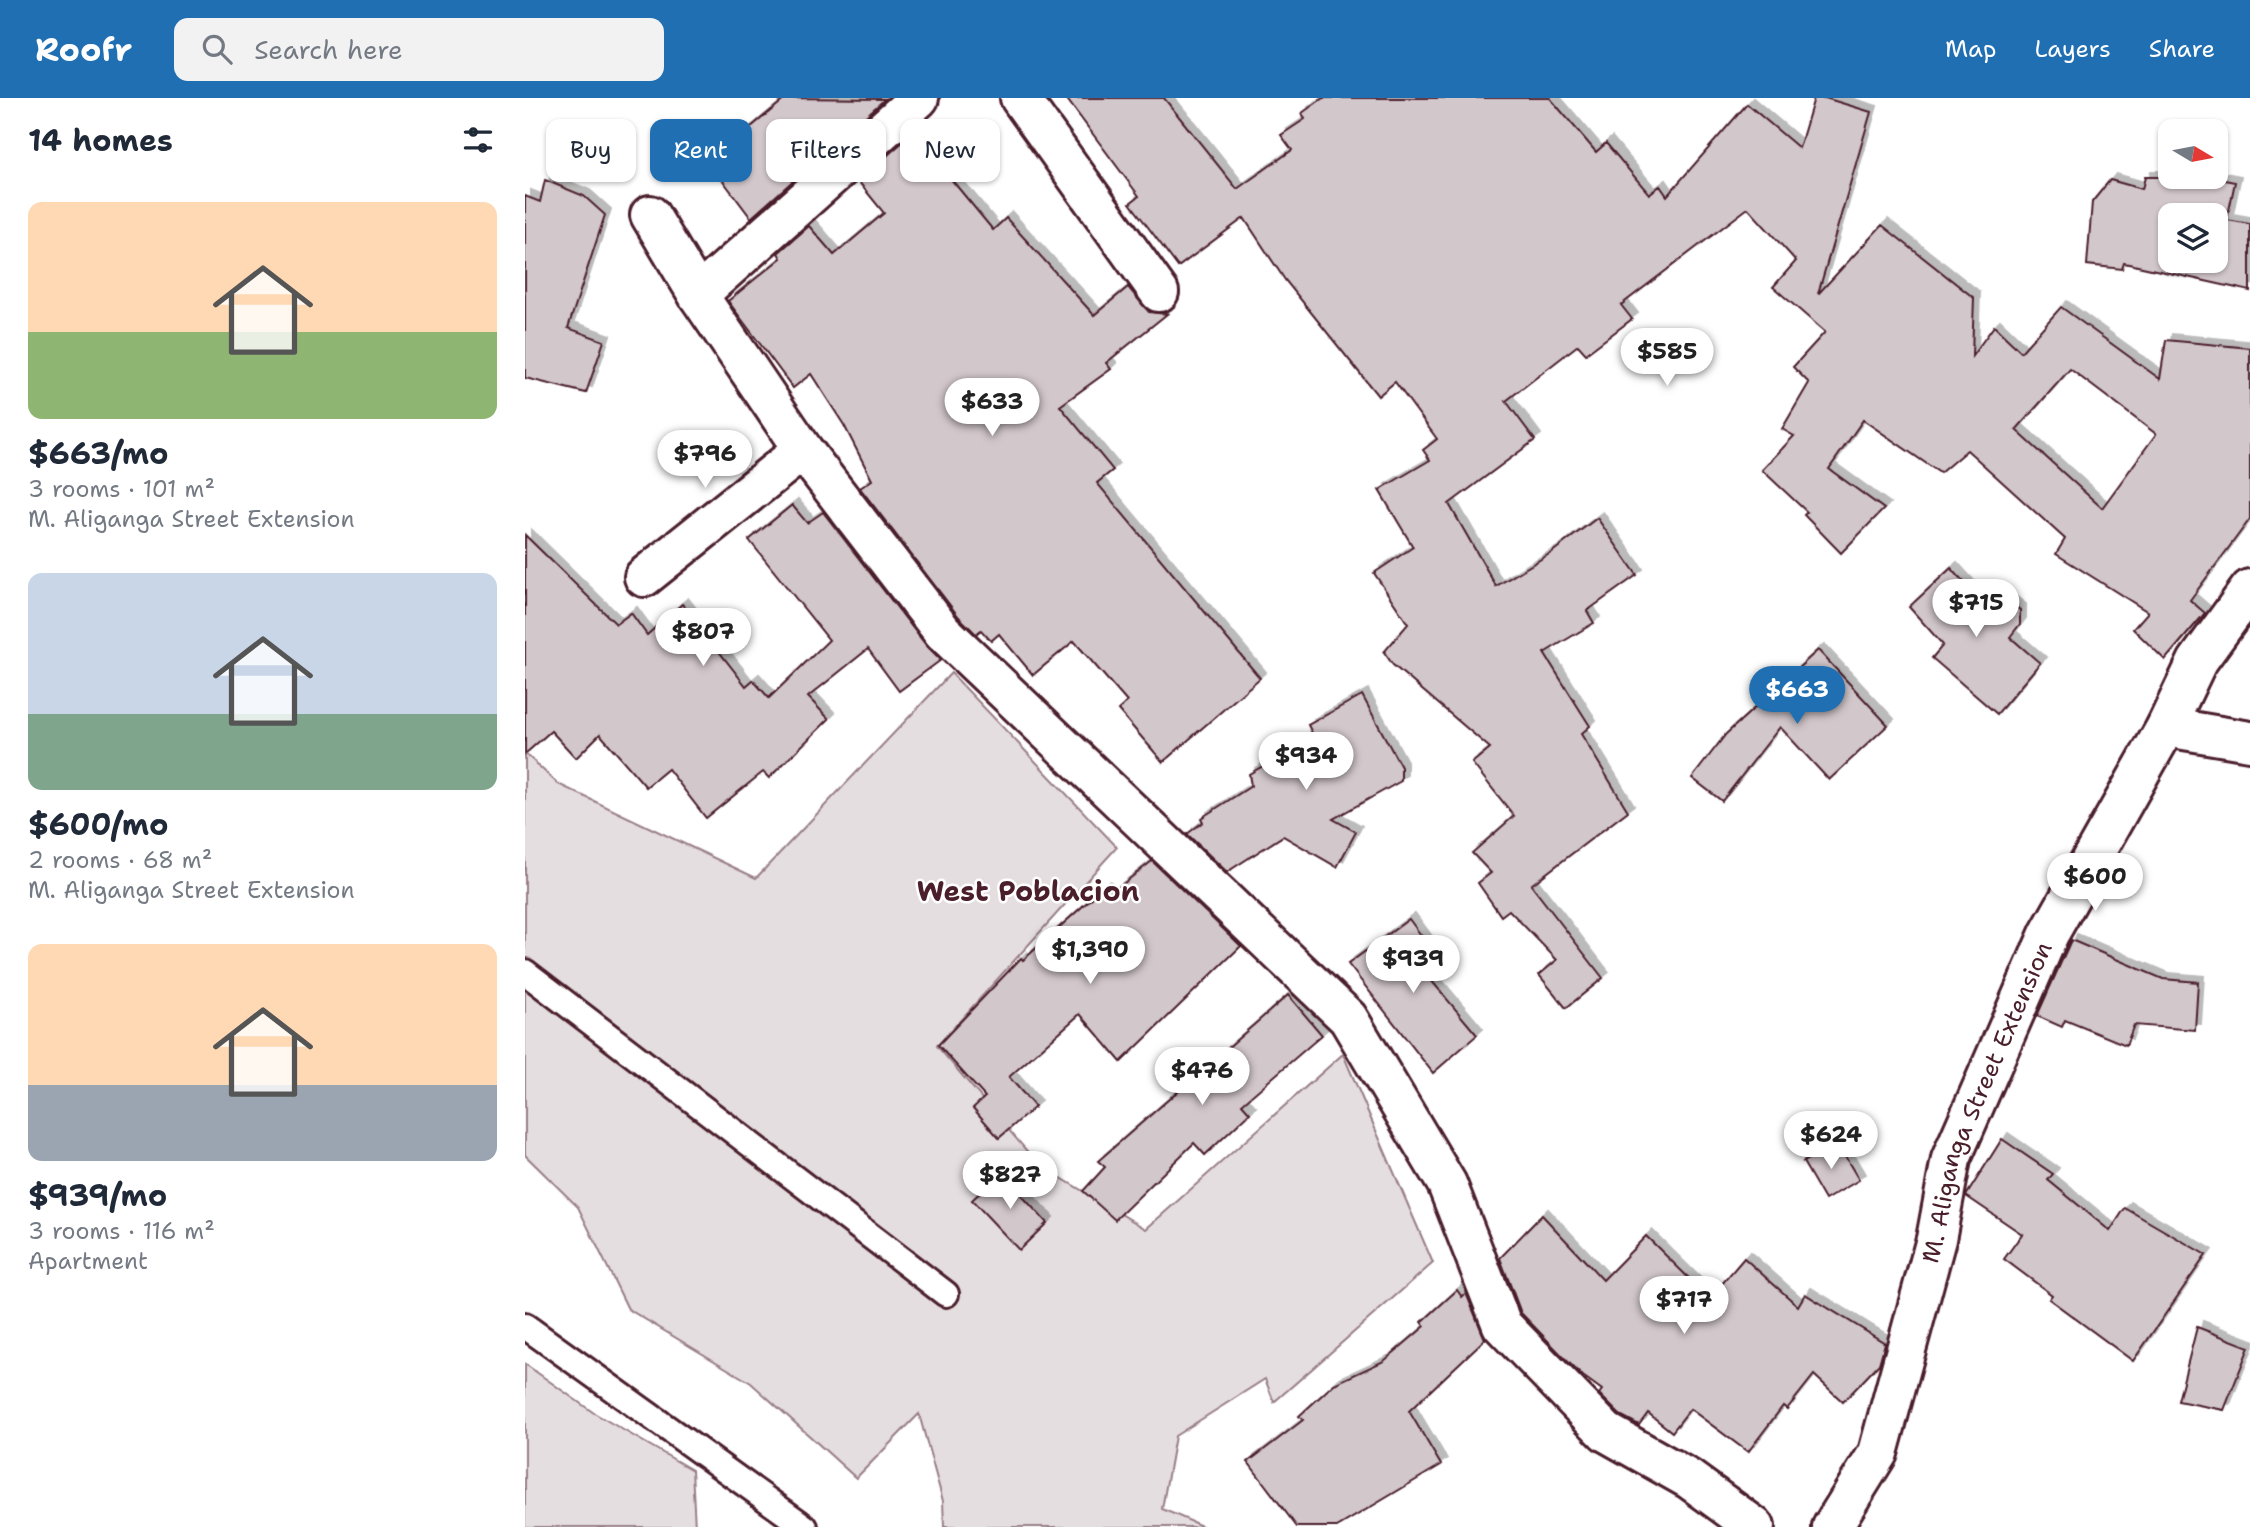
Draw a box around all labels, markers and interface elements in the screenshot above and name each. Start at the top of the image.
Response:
search box [174,18,664,81]
text: Roofr [35,27,132,72]
icon: search [198,30,236,68]
text: Search here [254,32,403,67]
text: Map [1945,33,1996,65]
text: Layers [2034,33,2111,65]
text: Share [2149,33,2215,65]
chip: Buy [546,119,636,182]
chip: Rent [650,119,752,182]
chip: Filters [766,119,886,182]
chip: New [900,119,1000,182]
north arrow [2158,119,2228,189]
map controls [2158,119,2228,273]
text: 14 homes [28,120,173,161]
icon: filters [459,121,497,159]
button: layers [2158,203,2228,273]
icon: home [200,247,326,373]
pin: $585 [1626,328,1708,388]
text: $585 [1637,336,1697,366]
pin: $633 [951,378,1033,438]
text: $633 [961,386,1023,416]
pin: $796 [664,430,746,490]
text: $663/mo [28,433,169,474]
text: $796 [673,438,737,468]
text: 3 rooms · 101 m² [28,474,215,504]
text: M. Aliganga Street Extension [28,504,355,534]
pin: $715 [1935,580,2017,639]
text: $715 [1948,587,2004,617]
pin: $807 [662,608,744,668]
text: $807 [671,616,735,646]
icon: home [200,618,326,744]
pin: $663 [1756,666,1838,726]
text: $663 [1765,674,1829,704]
pin: $934 [1265,732,1347,792]
text: $934 [1275,740,1337,770]
text: $600/mo [28,804,168,845]
text: 2 rooms · 68 m² [28,845,212,875]
pin: $600 [2054,854,2136,913]
text: $600 [2063,861,2127,891]
district label: West Poblacion [917,872,1139,910]
text: M. Aliganga Street Extension [28,875,355,905]
pin: $1,390 [1033,926,1147,986]
text: $1,390 [1051,934,1129,964]
pin: $939 [1372,936,1454,995]
street label: M. Aliganga Street Extension [1914,937,2060,1267]
text: $939 [1382,943,1444,973]
icon: home [200,989,326,1115]
pin: $476 [1161,1048,1243,1107]
text: $476 [1171,1055,1233,1085]
pin: $624 [1790,1112,1872,1171]
text: $624 [1800,1119,1862,1149]
pin: $827 [969,1152,1051,1211]
text: $827 [979,1159,1041,1189]
text: $939/mo [28,1175,167,1216]
text: 3 rooms · 116 m² [28,1216,215,1246]
text: Apartment [28,1246,148,1276]
pin: $717 [1643,1276,1725,1336]
text: $717 [1656,1284,1712,1314]

